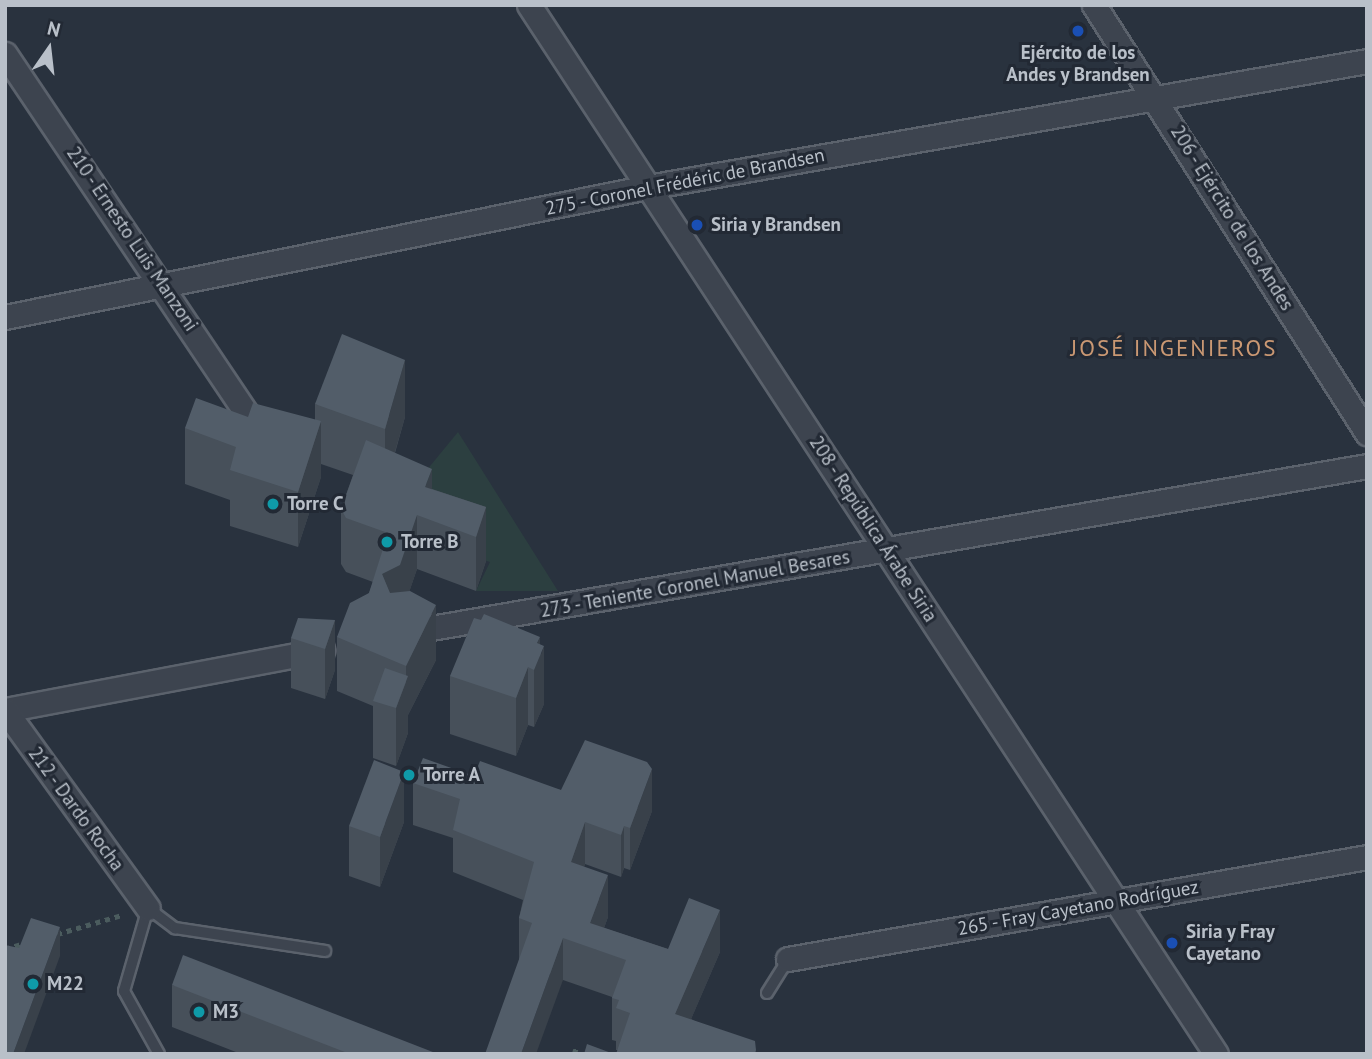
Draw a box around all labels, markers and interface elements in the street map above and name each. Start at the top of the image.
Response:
north arrow [14,14,84,84]
text: N [45,15,63,42]
marker: Ejército de los Andes y Brandsen [1070,23,1086,39]
place label: Ejército de los Andes y Brandsen [1006,42,1150,86]
street label: 206 - Ejército de los Andes [1165,120,1299,316]
street label: 210 - Ernesto Luis Manzoni [61,141,203,337]
street label: 275 - Coronel Frédéric de Brandsen [542,143,828,221]
place label: Siria y Brandsen [711,214,842,236]
marker: Siria y Brandsen [689,217,705,233]
district label: JOSÉ INGENIEROS [1072,334,1276,362]
street label: 208 - República Árabe Siria [803,430,943,628]
place label: Torre C [287,493,344,515]
marker: Torre C [265,496,281,512]
place label: Torre B [401,531,459,553]
marker: Torre B [379,534,395,550]
street label: 273 - Teniente Coronel Manuel Besares [537,545,853,623]
street label: 212 - Dardo Rocha [22,741,130,877]
place label: Torre A [423,764,481,786]
marker: Torre A [401,767,417,783]
street label: 265 - Fray Cayetano Rodríguez [954,875,1202,941]
place label: Siria y Fray Cayetano [1186,921,1276,965]
marker: Siria y Fray Cayetano [1164,935,1180,951]
place label: M22 [47,973,84,995]
marker: M22 [25,976,41,992]
place label: M3 [213,1001,239,1023]
marker: M3 [191,1004,207,1020]

